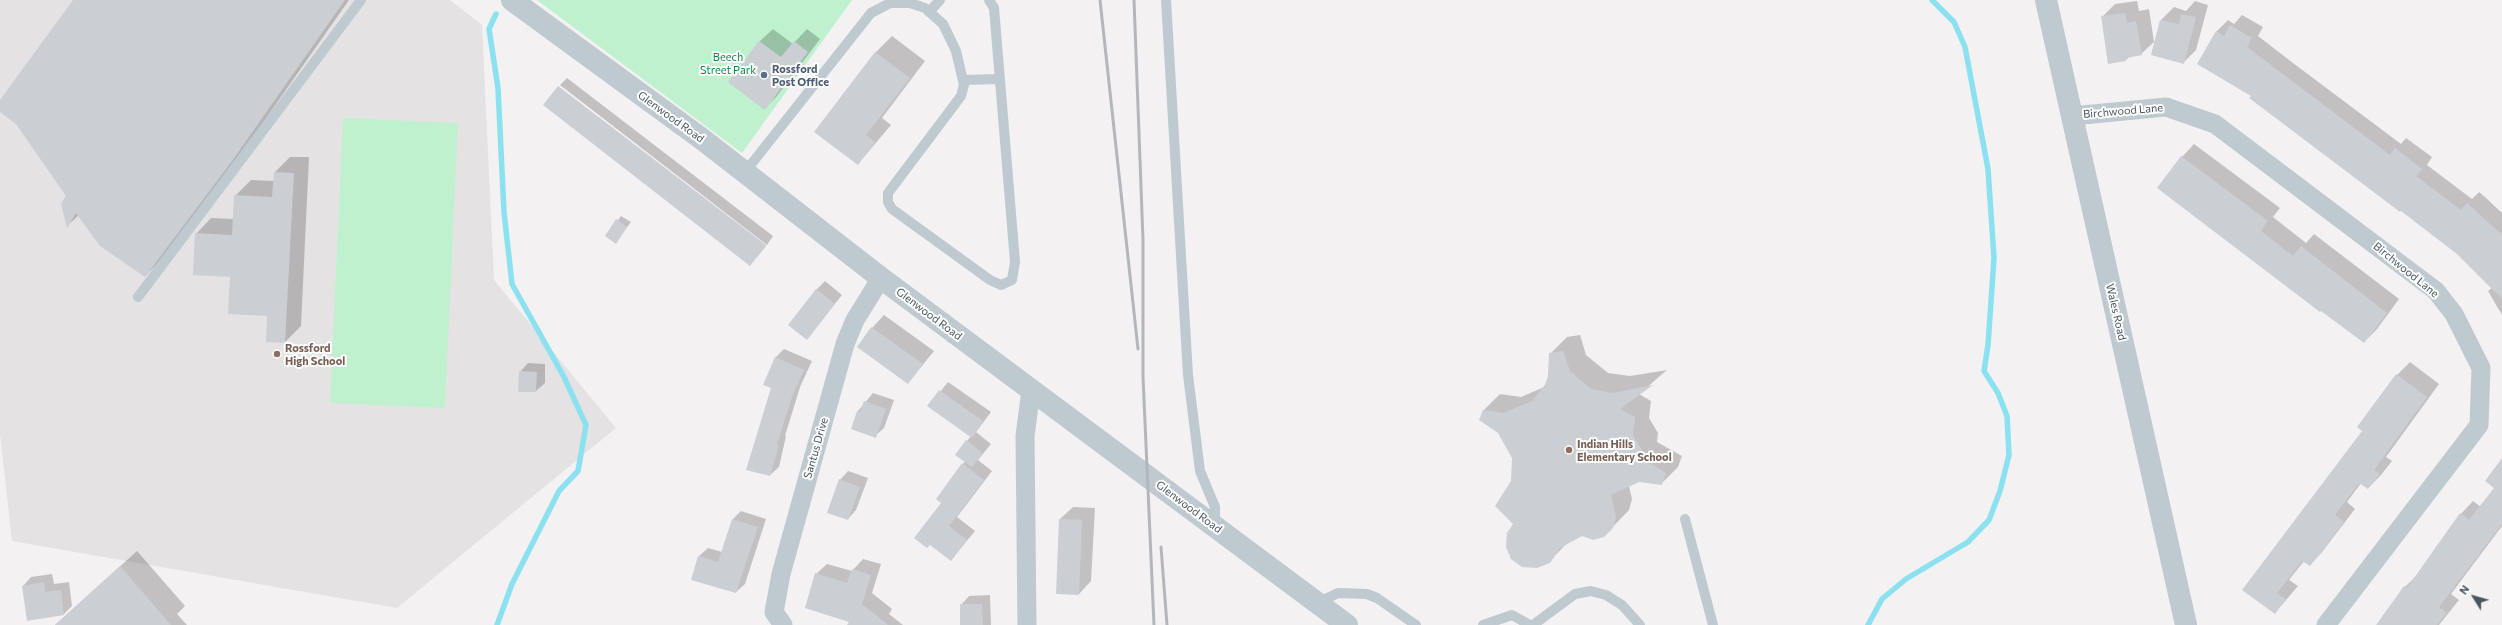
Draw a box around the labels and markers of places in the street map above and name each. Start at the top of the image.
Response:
place label: Rossford Post Office [772,62,829,88]
marker: Rossford Post Office [759,70,769,80]
place label: Rossford High School [285,341,345,367]
marker: Rossford High School [272,349,282,359]
place label: Indian Hills Elementary School [1577,437,1672,463]
marker: Indian Hills Elementary School [1564,445,1574,455]

